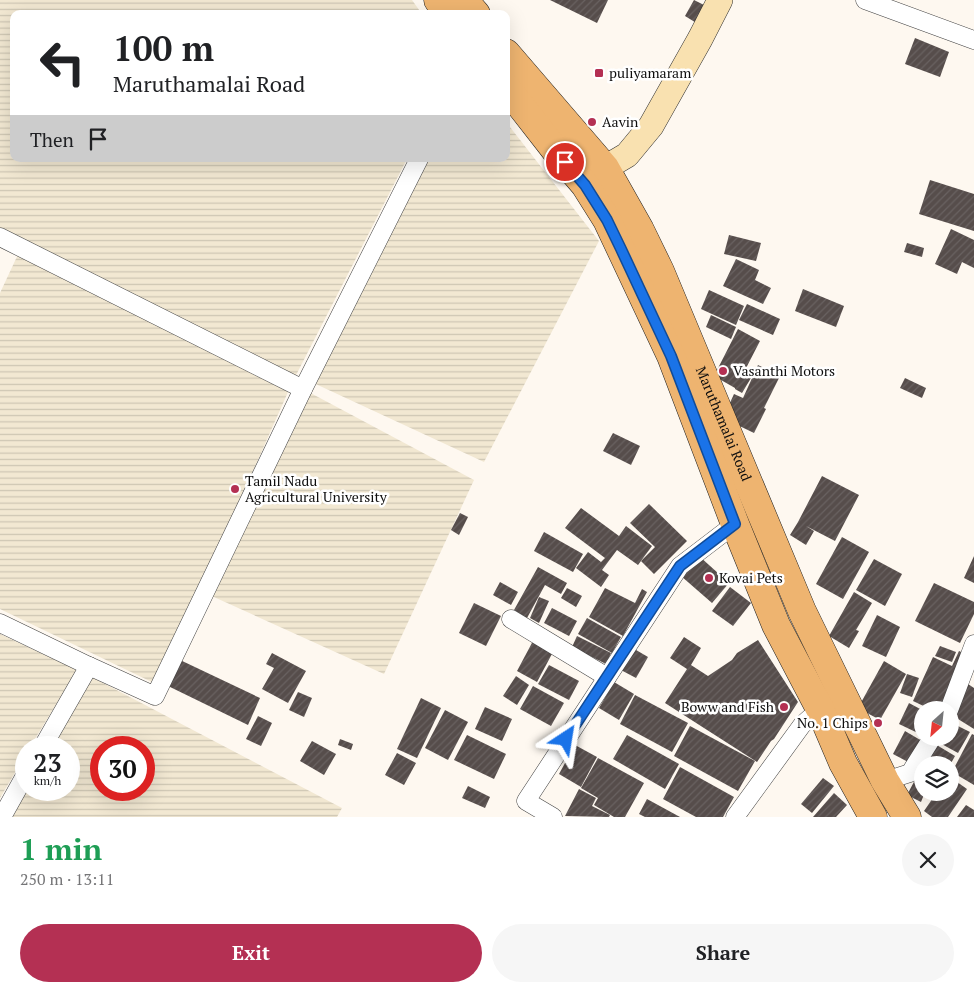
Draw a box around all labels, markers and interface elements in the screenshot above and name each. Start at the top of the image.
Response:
text: 100 m [113,25,214,71]
icon: left [30,30,95,95]
place label: puliyamaram [609,63,691,82]
marker: puliyamaram [593,67,605,79]
text: Maruthamalai Road [113,69,305,98]
place label: Aavin [602,112,639,131]
marker: Aavin [586,116,598,128]
icon: arrive [84,125,112,153]
text: Then [30,127,74,152]
pin [544,141,586,183]
icon: arrive [551,148,579,176]
place label: Vasanthi Motors [733,361,835,380]
street label: Maruthamalai Road [692,363,757,484]
marker: Vasanthi Motors [717,365,729,377]
place label: Tamil Nadu Agricultural University [245,471,388,506]
marker: Tamil Nadu Agricultural University [229,483,241,495]
place label: Kovai Pets [719,568,783,587]
marker: Kovai Pets [703,572,715,584]
place label: Boww and Fish [681,697,774,716]
marker: Boww and Fish [778,701,790,713]
north arrow [914,701,959,746]
map controls [914,701,959,801]
position arrow [539,712,591,764]
place label: No. 1 Chips [797,713,868,732]
marker: No. 1 Chips [872,717,884,729]
speed limit sign: 30 [90,736,155,801]
text: 23 [33,746,62,779]
button: layers [914,756,959,801]
text: km/h [34,773,61,788]
text: 1 min [20,829,102,869]
button: close [902,834,954,886]
text: 250 m · 13:11 [20,868,114,890]
button: Exit [20,924,482,982]
button: Share [492,924,954,982]

